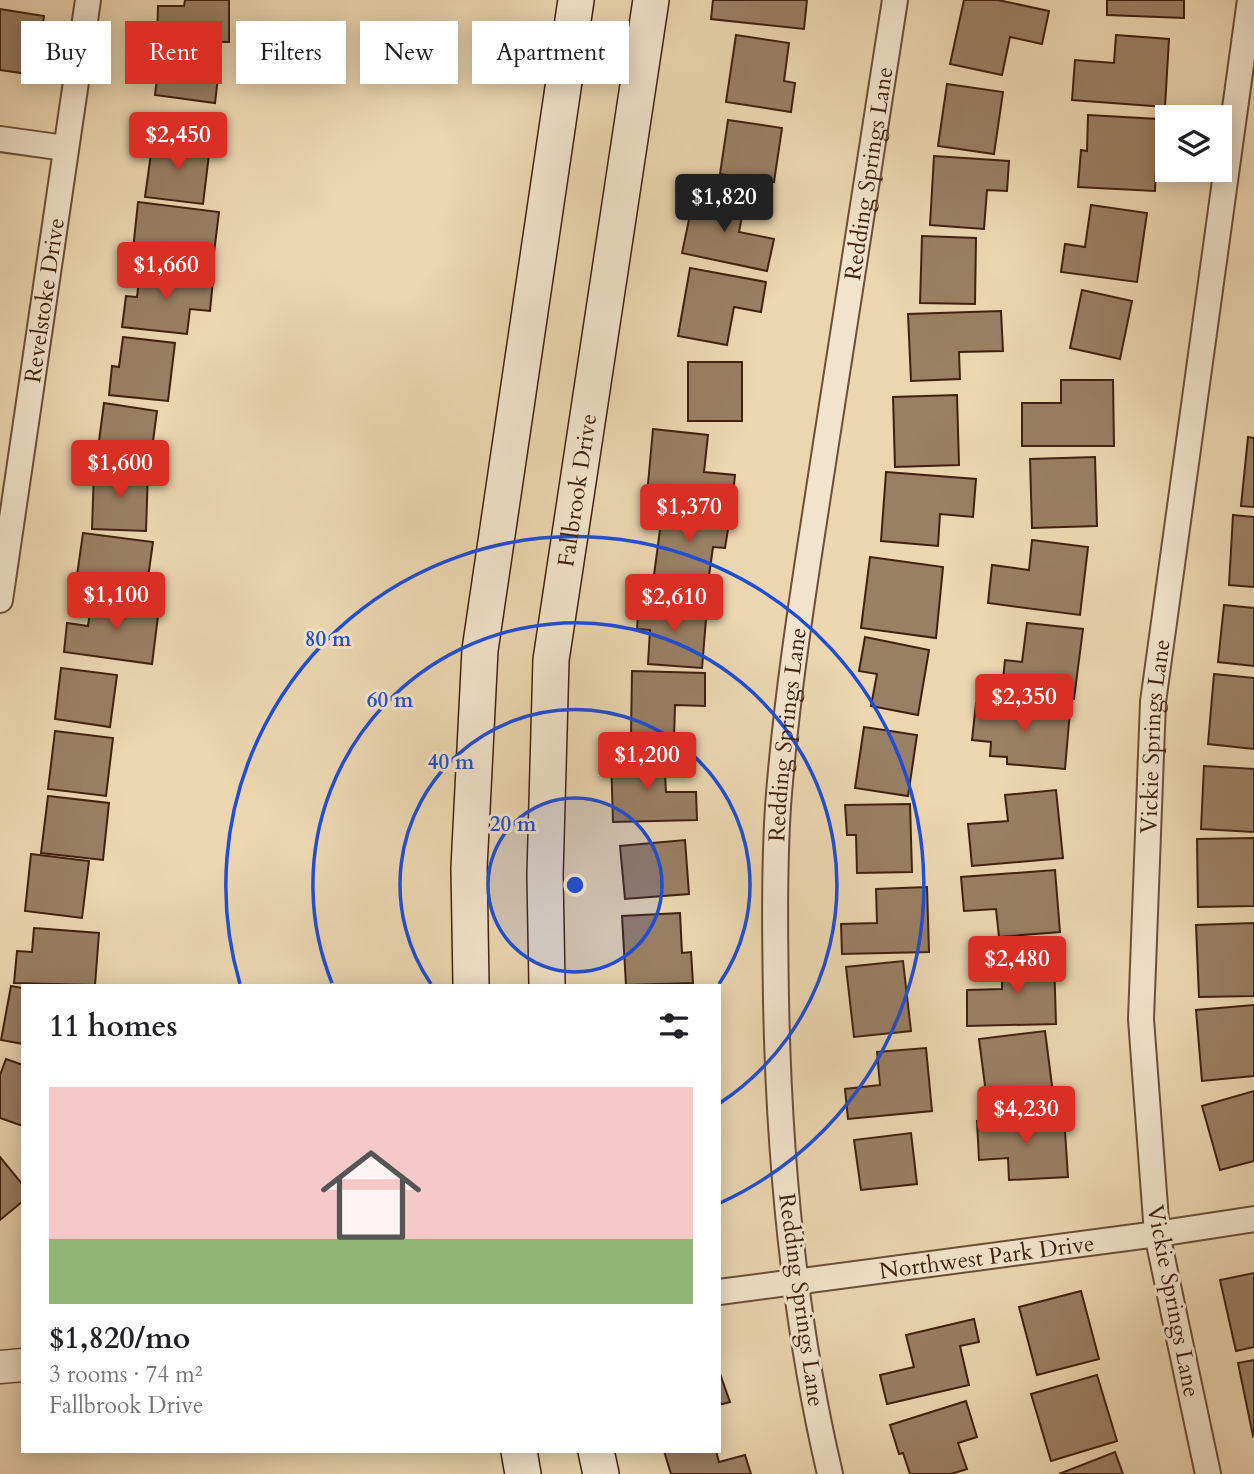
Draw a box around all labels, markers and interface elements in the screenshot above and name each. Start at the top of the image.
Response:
chip: Buy [21,21,111,84]
chip: Rent [125,21,222,84]
chip: Filters [236,21,346,84]
chip: New [360,21,458,84]
chip: Apartment [472,21,629,84]
street label: Redding Springs Lane [837,65,901,282]
map controls [1155,105,1232,182]
button: layers [1155,105,1232,182]
pin: $2,450 [121,113,235,172]
text: $2,450 [145,119,211,150]
pin: $1,820 [667,174,781,234]
text: $1,820 [691,181,757,212]
street label: Revelstoke Drive [17,216,72,385]
pin: $1,660 [109,243,223,302]
text: $1,660 [133,249,199,280]
street label: Fallbrook Drive [550,411,604,569]
pin: $1,600 [63,440,177,500]
text: $1,600 [87,447,153,478]
pin: $1,370 [632,484,746,544]
text: $1,370 [656,491,722,522]
pin: $1,100 [59,572,173,632]
pin: $2,610 [617,574,731,634]
text: $1,100 [83,579,149,610]
text: $2,610 [641,581,707,612]
text: 80 m [305,625,352,654]
street label: Redding Springs Lane [761,625,814,842]
street label: Vickie Springs Lane [1133,637,1178,834]
pin: $2,350 [967,674,1081,734]
text: $2,350 [991,681,1057,712]
text: 60 m [367,686,414,715]
pin: $1,200 [590,732,704,792]
text: $1,200 [614,739,680,770]
text: 40 m [428,748,475,777]
text: 20 m [490,810,537,839]
centre of rings [563,873,587,897]
pin: $2,480 [960,936,1074,996]
text: $2,480 [984,943,1050,974]
text: 11 homes [49,1006,178,1047]
icon: filters [655,1007,693,1045]
pin: $4,230 [969,1086,1083,1146]
text: $4,230 [993,1093,1059,1124]
icon: home [308,1132,434,1258]
street label: Redding Springs Lane [771,1191,832,1409]
street label: Vickie Springs Lane [1140,1202,1207,1400]
street label: Northwest Park Drive [877,1227,1096,1287]
text: $1,820/mo [49,1318,190,1359]
text: 3 rooms · 74 m² [49,1359,202,1390]
text: Fallbrook Drive [49,1390,203,1421]

